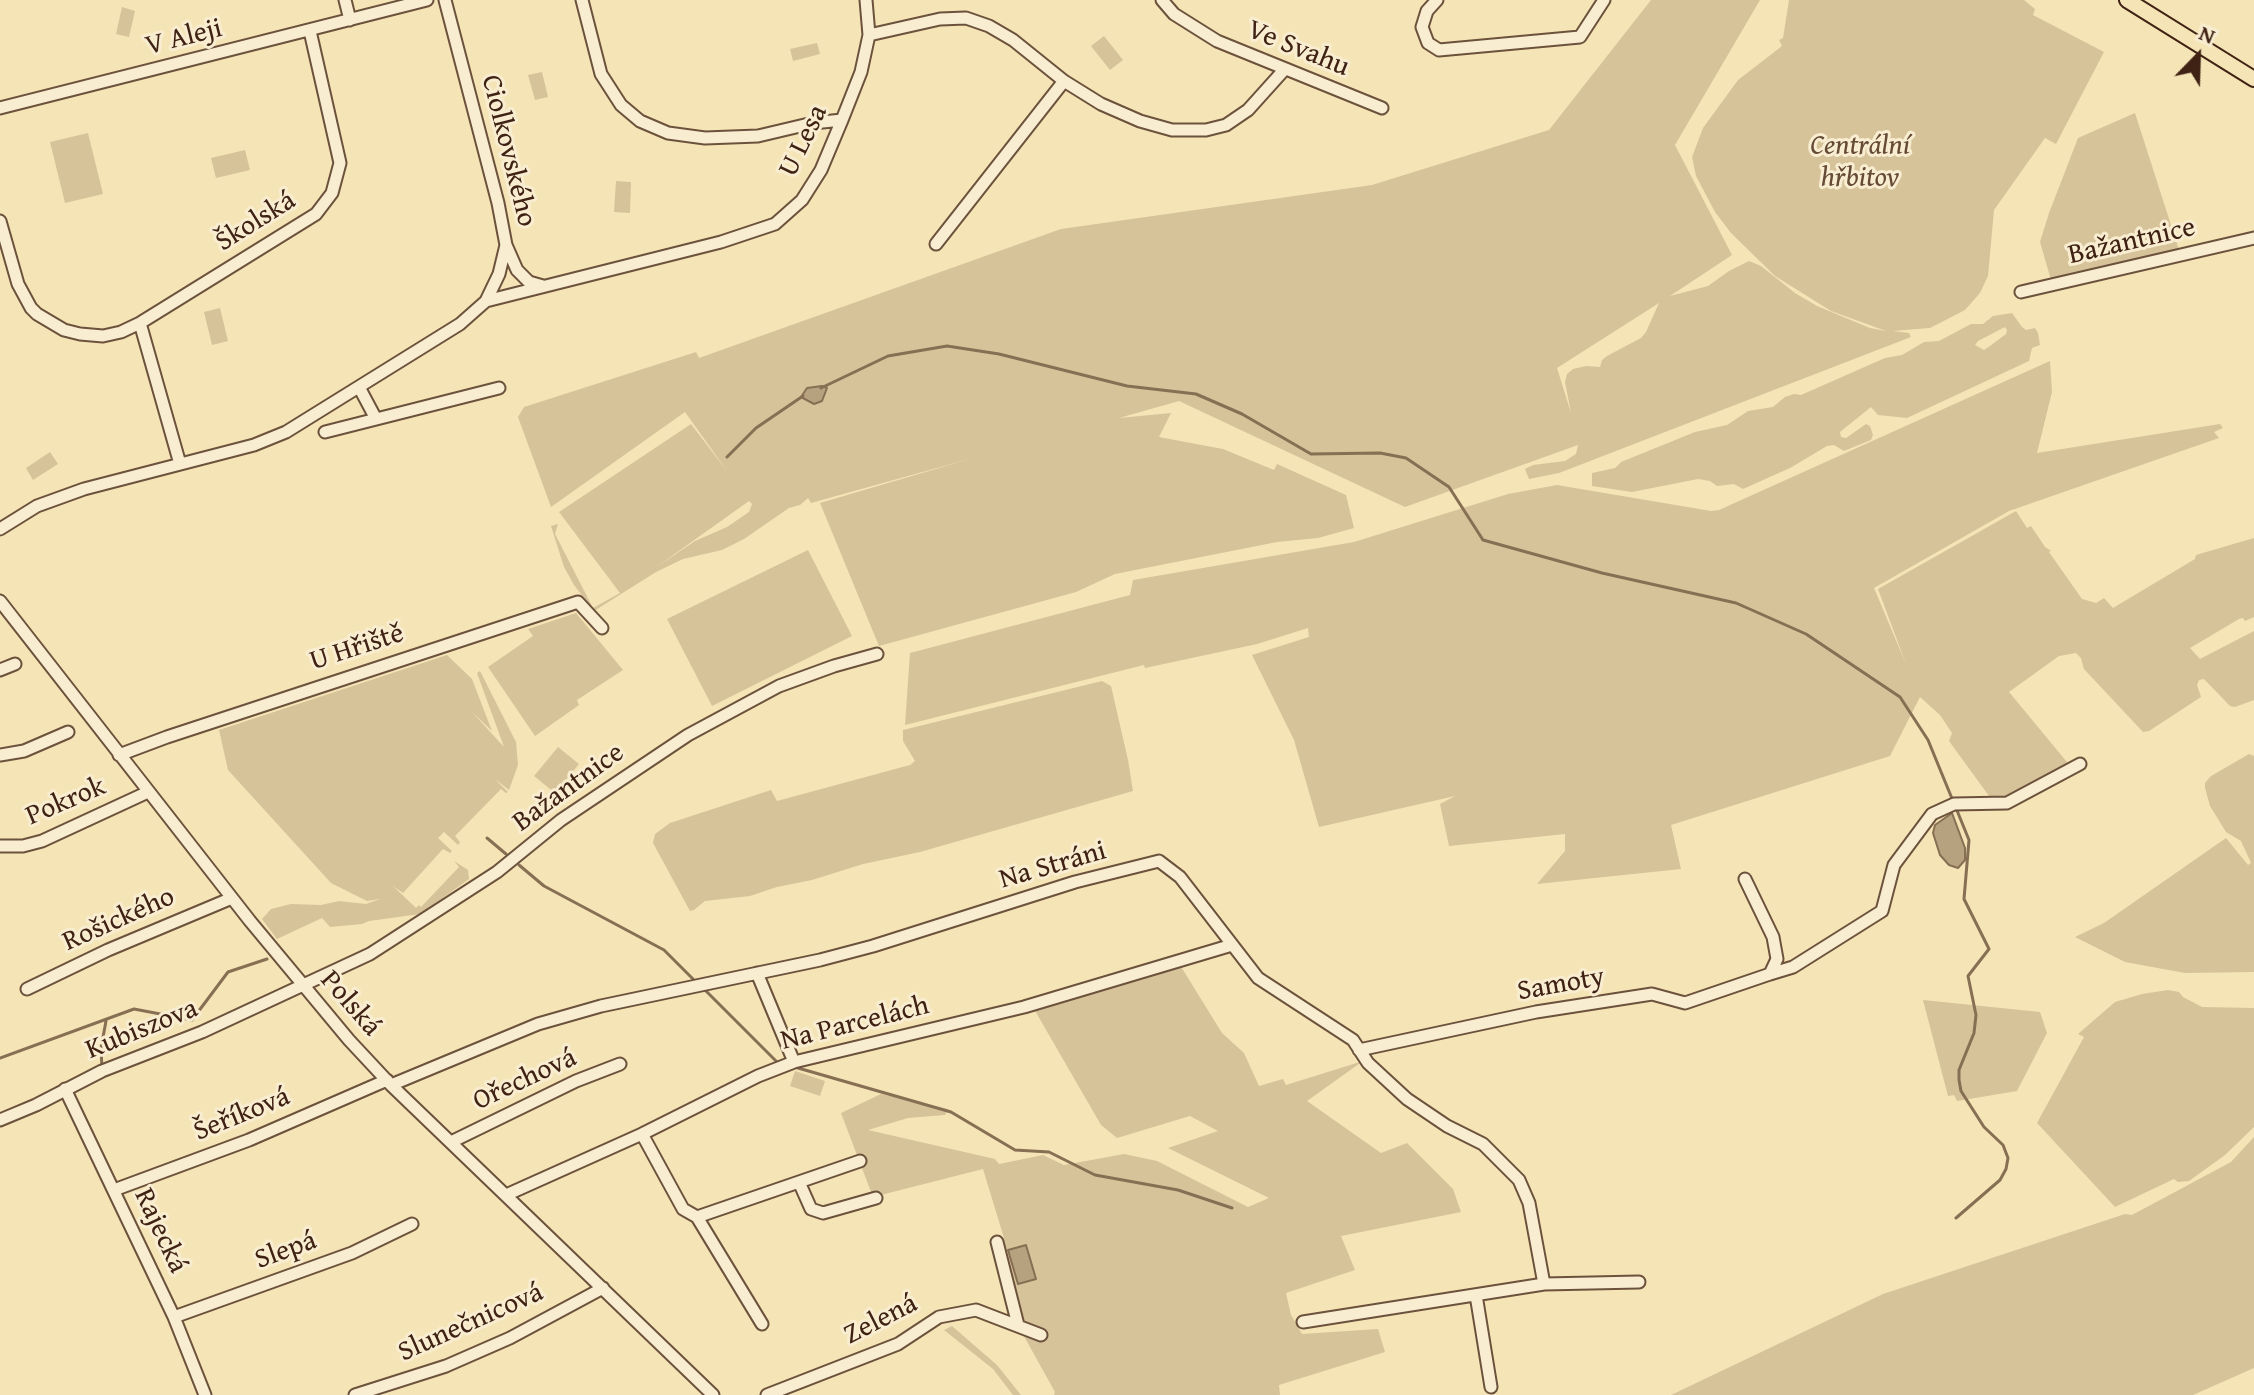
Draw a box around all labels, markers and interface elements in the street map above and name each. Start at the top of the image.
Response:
street label: V Aleji [142,12,226,64]
street label: Ve Svahu [1242,13,1354,85]
north arrow [2158,16,2238,96]
text: N [2194,16,2220,52]
street label: Ciolkovského [473,72,543,230]
street label: U Lesa [772,100,836,182]
park label: Centrální hřbitov [1810,130,1910,196]
street label: Školská [210,184,302,260]
street label: Bažantnice [2065,211,2199,273]
street label: U Hřiště [306,617,408,679]
street label: Bažantnice [507,736,631,840]
street label: Pokrok [21,770,111,834]
street label: Na Stráni [996,835,1110,897]
street label: Rošického [58,881,180,959]
street label: Samoty [1515,961,1607,1009]
street label: Polská [312,964,388,1044]
street label: Na Parcelách [777,989,933,1059]
street label: Kubiszova [81,992,203,1068]
street label: Ořechová [468,1041,582,1119]
street label: Šeříková [189,1081,295,1149]
street label: Rajecká [126,1183,194,1279]
street label: Slepá [251,1224,321,1278]
street label: Slunečnicová [393,1276,549,1370]
street label: Zelená [839,1287,923,1353]

